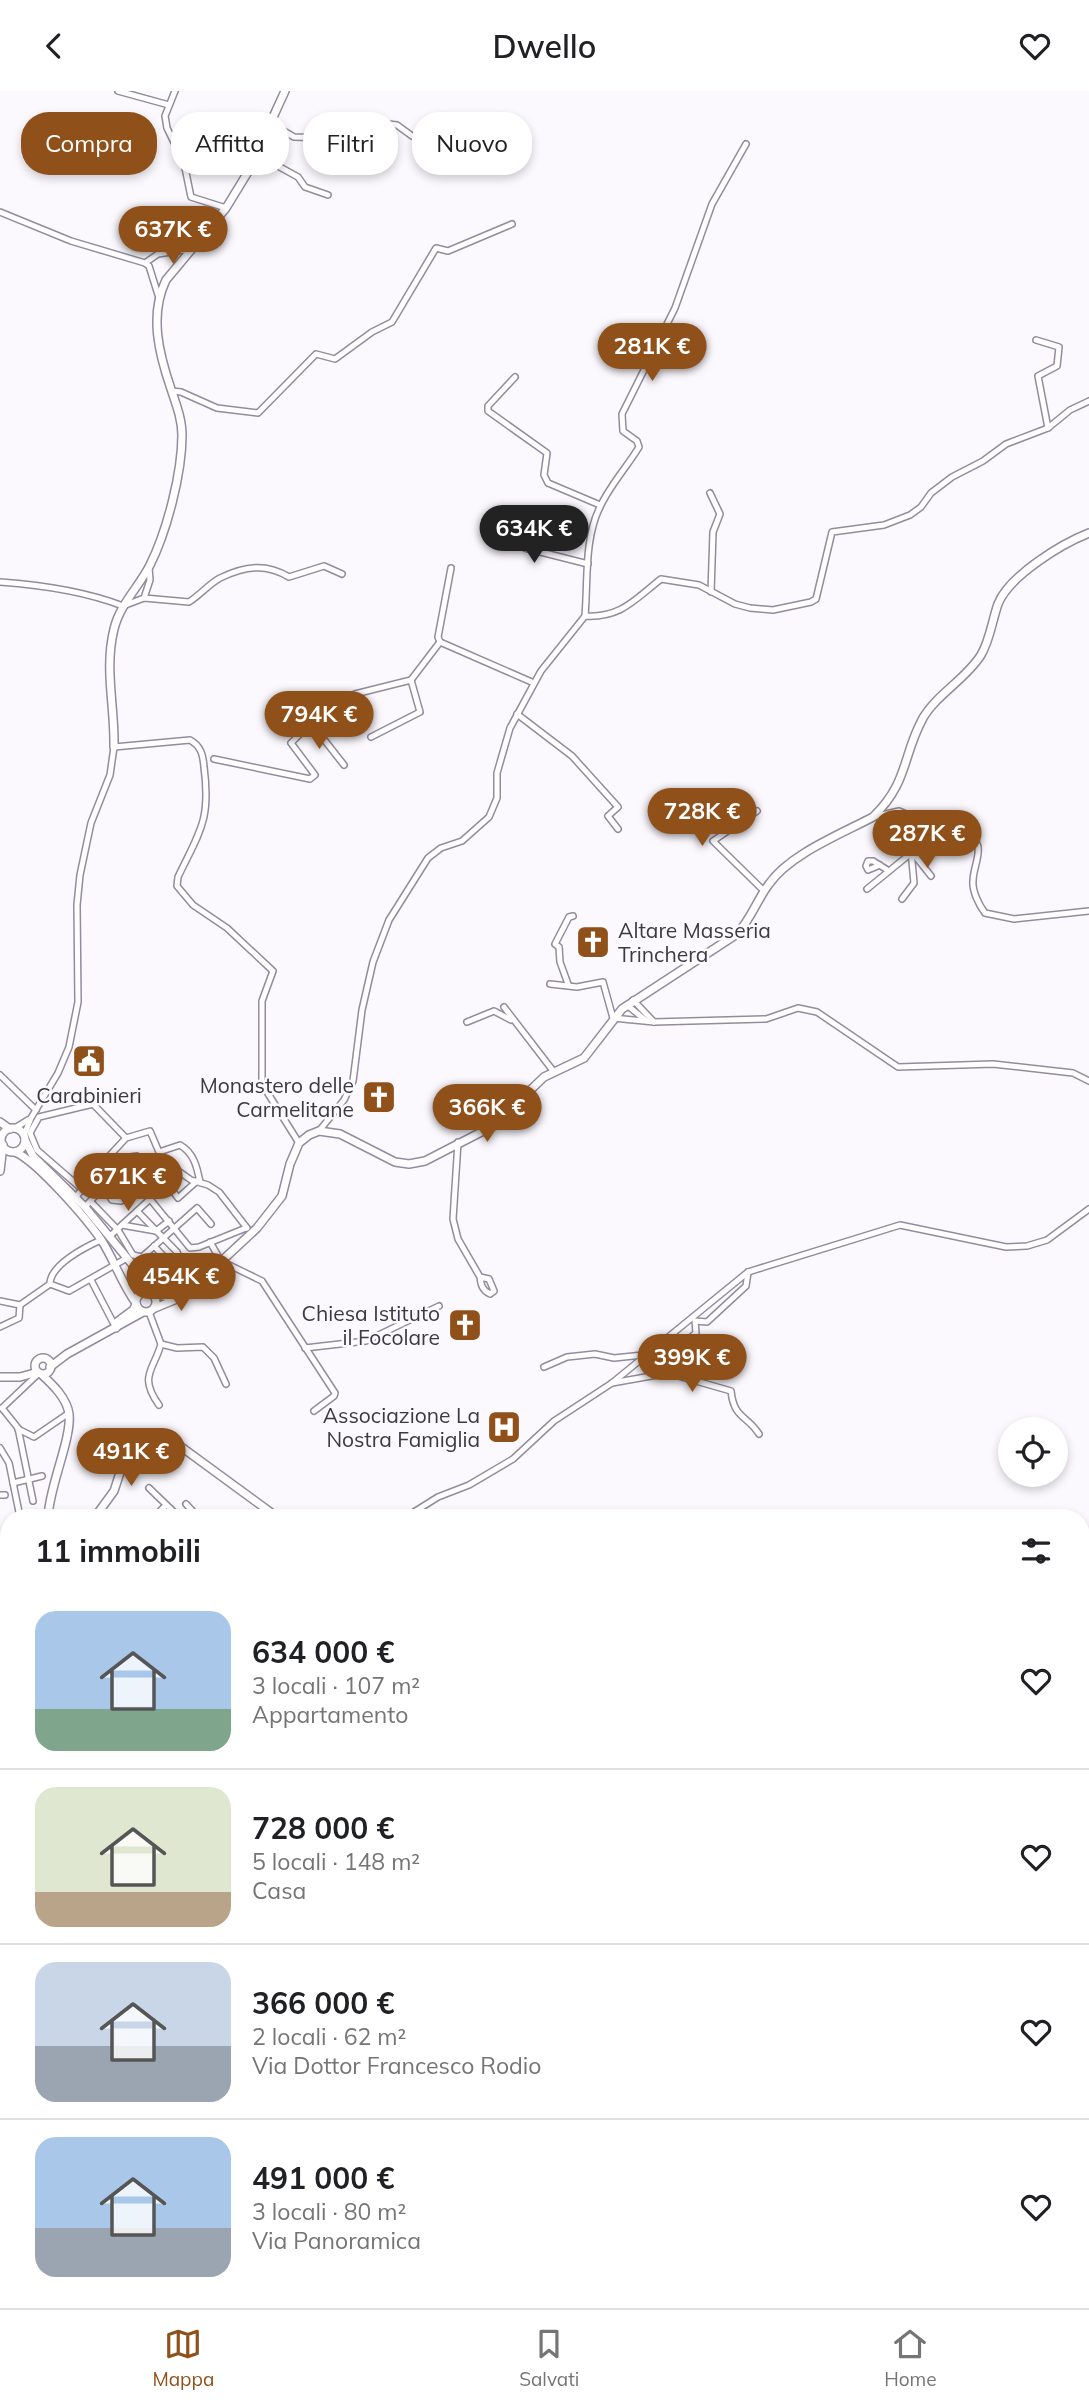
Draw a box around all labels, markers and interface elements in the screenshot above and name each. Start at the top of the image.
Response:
text: Dwello [493,26,596,66]
icon: back [35,27,73,65]
icon: heart [1016,27,1054,65]
chip: Compra [21,112,157,175]
chip: Affitta [171,112,289,175]
chip: Filtri [303,112,398,175]
chip: Nuovo [412,112,532,175]
pin: 637K € [116,207,230,266]
text: 637K € [135,214,211,243]
pin: 281K € [595,323,709,383]
text: 281K € [614,331,690,360]
pin: 634K € [477,505,591,565]
text: 634K € [496,513,572,542]
pin: 794K € [262,691,376,751]
text: 794K € [281,699,357,728]
pin: 728K € [645,789,759,848]
text: 728K € [664,796,740,825]
pin: 287K € [870,811,984,870]
text: 287K € [889,818,965,847]
place label: Altare Masseria Trinchera [618,917,771,967]
church icon: Altare Masseria Trinchera [574,923,612,961]
public building icon: Carabinieri [70,1042,108,1080]
place label: Monastero delle Carmelitane [200,1072,354,1122]
church icon: Monastero delle Carmelitane [360,1078,398,1116]
place label: Carabinieri [36,1082,142,1108]
pin: 366K € [430,1084,544,1144]
text: 366K € [449,1092,525,1121]
pin: 671K € [71,1153,185,1213]
text: 671K € [90,1161,166,1190]
pin: 454K € [124,1253,238,1313]
text: 454K € [143,1261,219,1290]
place label: Chiesa Istituto il Focolare [302,1300,440,1350]
church icon: Chiesa Istituto il Focolare [446,1306,484,1344]
pin: 399K € [635,1335,749,1394]
text: 399K € [654,1342,730,1371]
place label: Associazione La Nostra Famiglia [323,1402,480,1452]
hospital icon: Associazione La Nostra Famiglia [485,1408,523,1446]
map controls [998,1417,1068,1487]
button: locate [998,1417,1068,1487]
pin: 491K € [74,1429,188,1488]
text: 491K € [93,1436,169,1465]
text: 11 immobili [35,1532,201,1570]
icon: filters [1017,1532,1055,1570]
text: 634 000 € [252,1633,394,1671]
icon: home [91,1639,175,1723]
icon: heart [1017,1662,1055,1700]
text: 3 locali · 107 m² [252,1671,420,1700]
text: Appartamento [252,1700,408,1729]
text: 728 000 € [252,1809,394,1847]
icon: home [91,1815,175,1899]
icon: heart [1017,1838,1055,1876]
text: 5 locali · 148 m² [252,1847,420,1876]
text: Casa [252,1876,306,1905]
text: 366 000 € [252,1984,394,2022]
icon: home [91,1990,175,2074]
icon: heart [1017,2013,1055,2051]
text: 2 locali · 62 m² [252,2022,406,2051]
text: Via Dottor Francesco Rodio [252,2051,541,2080]
text: 491 000 € [252,2159,394,2197]
icon: home [91,2165,175,2249]
icon: heart [1017,2188,1055,2226]
text: 3 locali · 80 m² [252,2197,406,2226]
text: Via Panoramica [252,2226,421,2255]
tab: Mappa [152,2325,214,2391]
tab: Salvati [519,2325,579,2391]
tab: Home [884,2325,937,2391]

